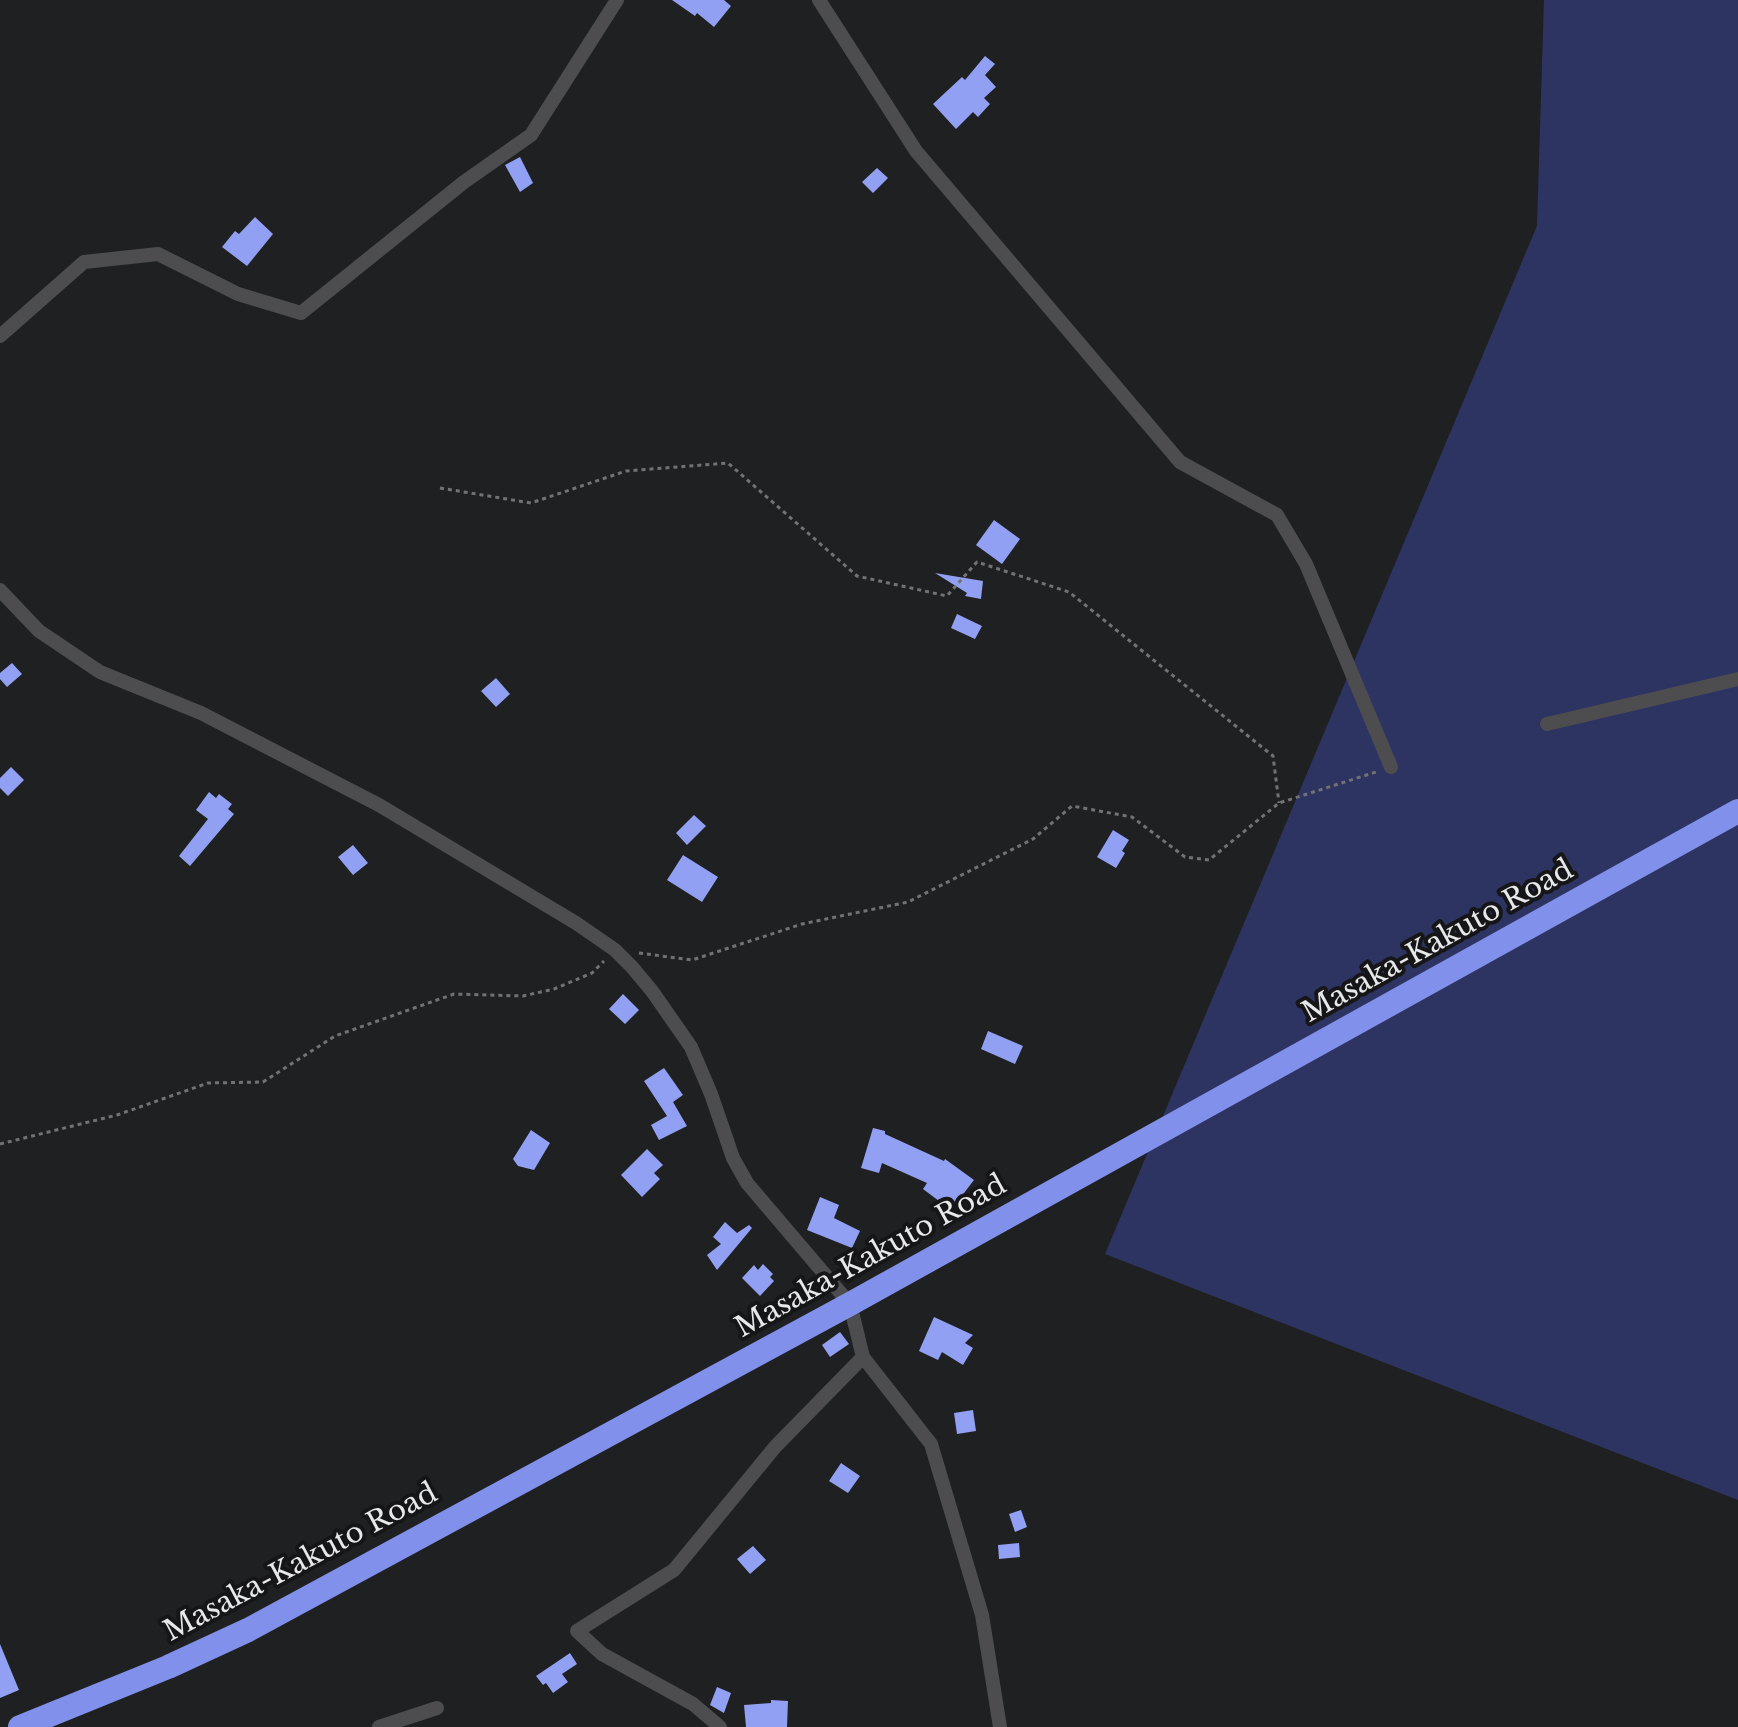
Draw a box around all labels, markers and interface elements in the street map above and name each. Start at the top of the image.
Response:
street label: Masaka-Kakuto Road [1297,854,1579,1030]
street label: Masaka-Kakuto Road [730,1169,1012,1345]
street label: Masaka-Kakuto Road [159,1477,443,1649]

